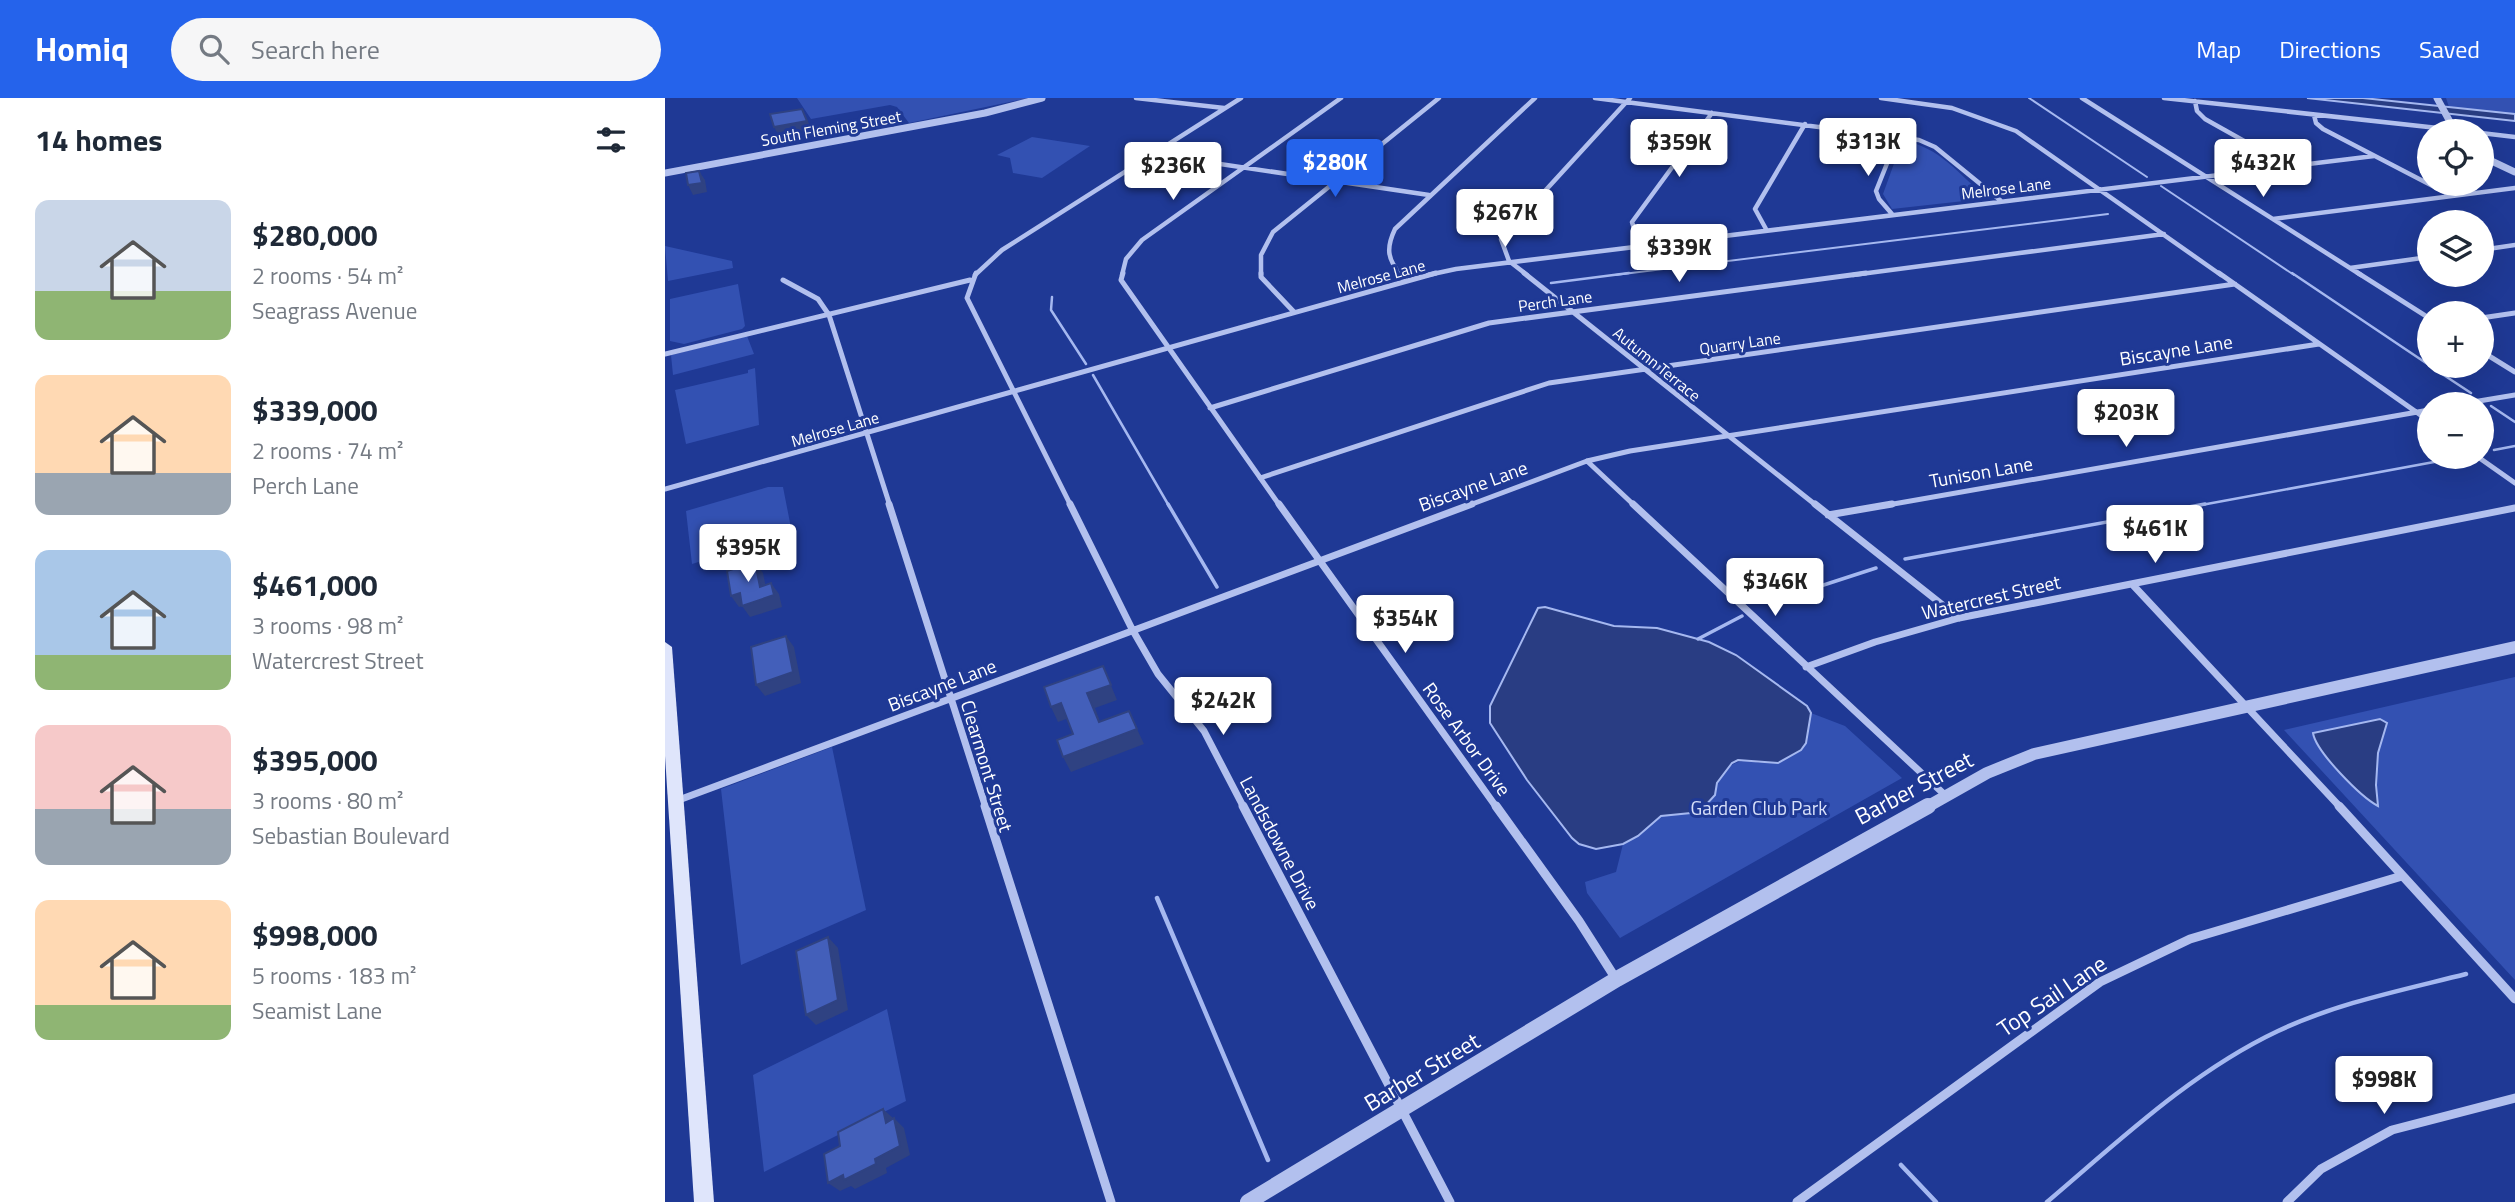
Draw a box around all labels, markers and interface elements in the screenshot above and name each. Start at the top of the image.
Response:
search box [171,18,661,81]
text: Homiq [35,24,129,74]
icon: search [195,30,233,68]
text: Search here [251,30,380,69]
text: Map [2196,31,2241,67]
text: Directions [2279,31,2381,67]
text: Saved [2419,31,2480,67]
street label: South Fleming Street [759,104,903,152]
text: 14 homes [35,117,162,163]
pin: $313K [1819,118,1917,178]
map controls [2417,119,2494,469]
button: locate [2417,119,2494,196]
pin: $359K [1630,120,1728,179]
icon: filters [592,121,630,159]
text: $313K [1835,123,1901,158]
text: $359K [1646,124,1712,159]
pin: $280K [1286,140,1384,199]
pin: $432K [2214,140,2312,199]
pin: $236K [1124,142,1222,202]
text: $280K [1302,144,1368,179]
text: $432K [2230,144,2296,179]
text: $236K [1140,147,1206,182]
street label: Melrose Lane [1960,171,2052,205]
pin: $267K [1456,190,1554,249]
text: $267K [1472,194,1538,229]
button: layers [2417,210,2494,287]
text: $280,000 [252,212,378,258]
pin: $339K [1630,225,1728,284]
icon: home [91,228,175,312]
text: $339K [1646,229,1712,264]
street label: Melrose Lane [1334,253,1428,299]
text: 2 rooms · 54 m² [252,258,403,293]
street label: Perch Lane [1517,284,1593,318]
text: Seagrass Avenue [252,293,417,328]
button: + [2417,301,2494,378]
street label: Autumn Terrace [1608,321,1706,407]
street label: Quarry Lane [1698,325,1782,361]
street label: Biscayne Lane [2117,326,2234,373]
text: $339,000 [252,387,378,433]
pin: $203K [2077,390,2175,449]
button: − [2417,392,2494,469]
text: $203K [2093,394,2159,429]
icon: home [91,403,175,487]
street label: Melrose Lane [788,405,882,453]
text: 2 rooms · 74 m² [252,433,403,468]
street label: Tunison Lane [1927,448,2035,495]
street label: Biscayne Lane [1414,452,1531,519]
text: Perch Lane [252,468,359,503]
pin: $461K [2106,505,2204,565]
text: $461K [2122,510,2188,545]
pin: $395K [699,524,797,584]
text: $395K [715,529,781,564]
pin: $346K [1726,559,1824,618]
text: $461,000 [252,562,378,608]
text: $346K [1742,563,1808,598]
street label: Watercrest Street [1919,566,2063,627]
icon: home [91,578,175,662]
pin: $354K [1356,596,1454,655]
text: $354K [1372,600,1438,635]
text: 3 rooms · 98 m² [252,608,403,643]
text: Watercrest Street [252,643,423,678]
street label: Biscayne Lane [883,651,1000,718]
street label: Rose Arbor Drive [1416,676,1519,802]
pin: $242K [1174,678,1272,737]
text: $242K [1190,682,1256,717]
street label: Clearmont Street [954,696,1021,836]
text: $395,000 [252,737,378,783]
street label: Barber Street [1848,742,1979,833]
icon: home [91,753,175,837]
street label: Landsdowne Drive [1233,771,1328,915]
text: 3 rooms · 80 m² [252,783,403,818]
park label: Garden Club Park [1691,793,1827,822]
text: Sebastian Boulevard [252,818,450,853]
text: $998,000 [252,912,378,958]
icon: home [91,928,175,1012]
street label: Top Sail Lane [1990,946,2113,1045]
text: 5 rooms · 183 m² [252,958,416,993]
text: Seamist Lane [252,993,382,1028]
street label: Barber Street [1357,1023,1486,1120]
pin: $998K [2335,1056,2433,1116]
text: $998K [2351,1061,2417,1096]

